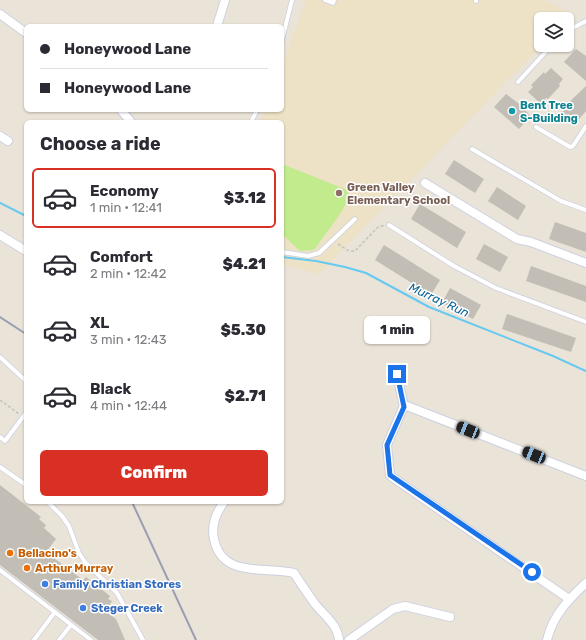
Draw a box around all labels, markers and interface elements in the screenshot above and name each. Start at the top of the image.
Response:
map controls [534,12,574,52]
button: layers [534,12,574,52]
text: Honeywood Lane [64,40,191,58]
text: Honeywood Lane [64,79,191,97]
place label: Bent Tree S-Building [520,99,578,125]
marker: Bent Tree S-Building [507,106,517,116]
text: Choose a ride [40,133,161,155]
icon: car [42,180,78,216]
place label: Green Valley Elementary School [347,181,450,207]
text: Economy [90,182,159,200]
marker: Green Valley Elementary School [334,188,344,198]
text: $3.12 [224,189,266,207]
text: 1 min · 12:41 [90,200,162,215]
icon: car [42,246,78,282]
text: Comfort [90,248,153,266]
text: $4.21 [223,255,266,273]
text: 2 min · 12:42 [90,266,166,281]
water label: Murray Run [407,280,471,320]
icon: car [42,312,78,348]
text: XL [90,314,109,332]
callout: 1 min [364,316,430,344]
text: $5.30 [220,321,266,339]
text: 1 min [380,322,414,337]
text: 3 min · 12:43 [90,332,167,347]
route end [388,365,406,383]
icon: car [42,378,78,414]
text: Black [90,380,131,398]
text: $2.71 [225,387,266,405]
text: 4 min · 12:44 [90,398,167,413]
car [455,420,481,440]
car [521,445,547,465]
button: Confirm [40,450,268,496]
place label: Bellacino's [18,547,77,560]
marker: Bellacino's [5,548,15,558]
place label: Arthur Murray [35,562,114,575]
marker: Arthur Murray [22,563,32,573]
route start [523,563,541,581]
place label: Family Christian Stores [53,578,181,591]
marker: Family Christian Stores [40,579,50,589]
place label: Steger Creek [91,602,163,615]
marker: Steger Creek [78,603,88,613]

